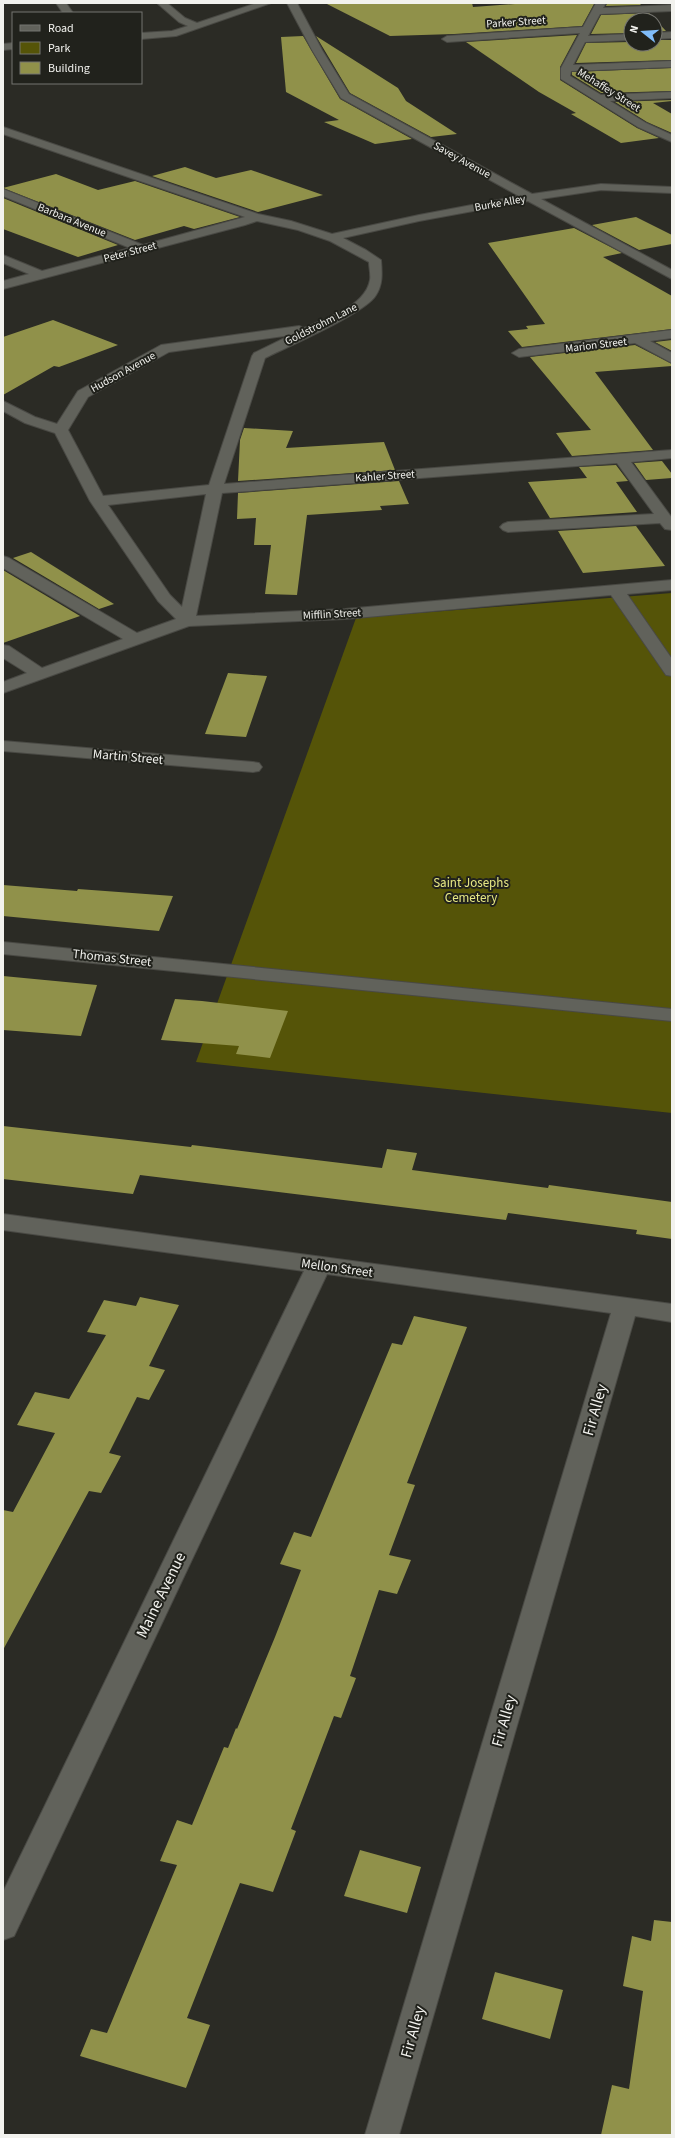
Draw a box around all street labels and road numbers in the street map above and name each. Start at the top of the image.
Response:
street label: Parker Street [486,12,546,32]
street label: Mehaffey Street [575,65,644,115]
street label: Savey Avenue [431,138,494,182]
street label: Burke Alley [473,191,527,215]
street label: Barbara Avenue [36,199,109,241]
street label: Peter Street [102,238,158,266]
street label: Goldstrohm Lane [282,299,360,349]
street label: Marion Street [564,334,628,356]
street label: Hudson Avenue [88,348,159,396]
street label: Kahler Street [355,466,416,486]
street label: Mifflin Street [302,605,362,623]
street label: Martin Street [92,745,164,769]
street label: Thomas Street [72,945,153,971]
street label: Mellon Street [300,1254,374,1282]
street label: Fir Alley [577,1381,613,1438]
street label: Maine Avenue [131,1548,191,1642]
street label: Fir Alley [486,1692,522,1749]
street label: Fir Alley [395,2003,431,2060]

